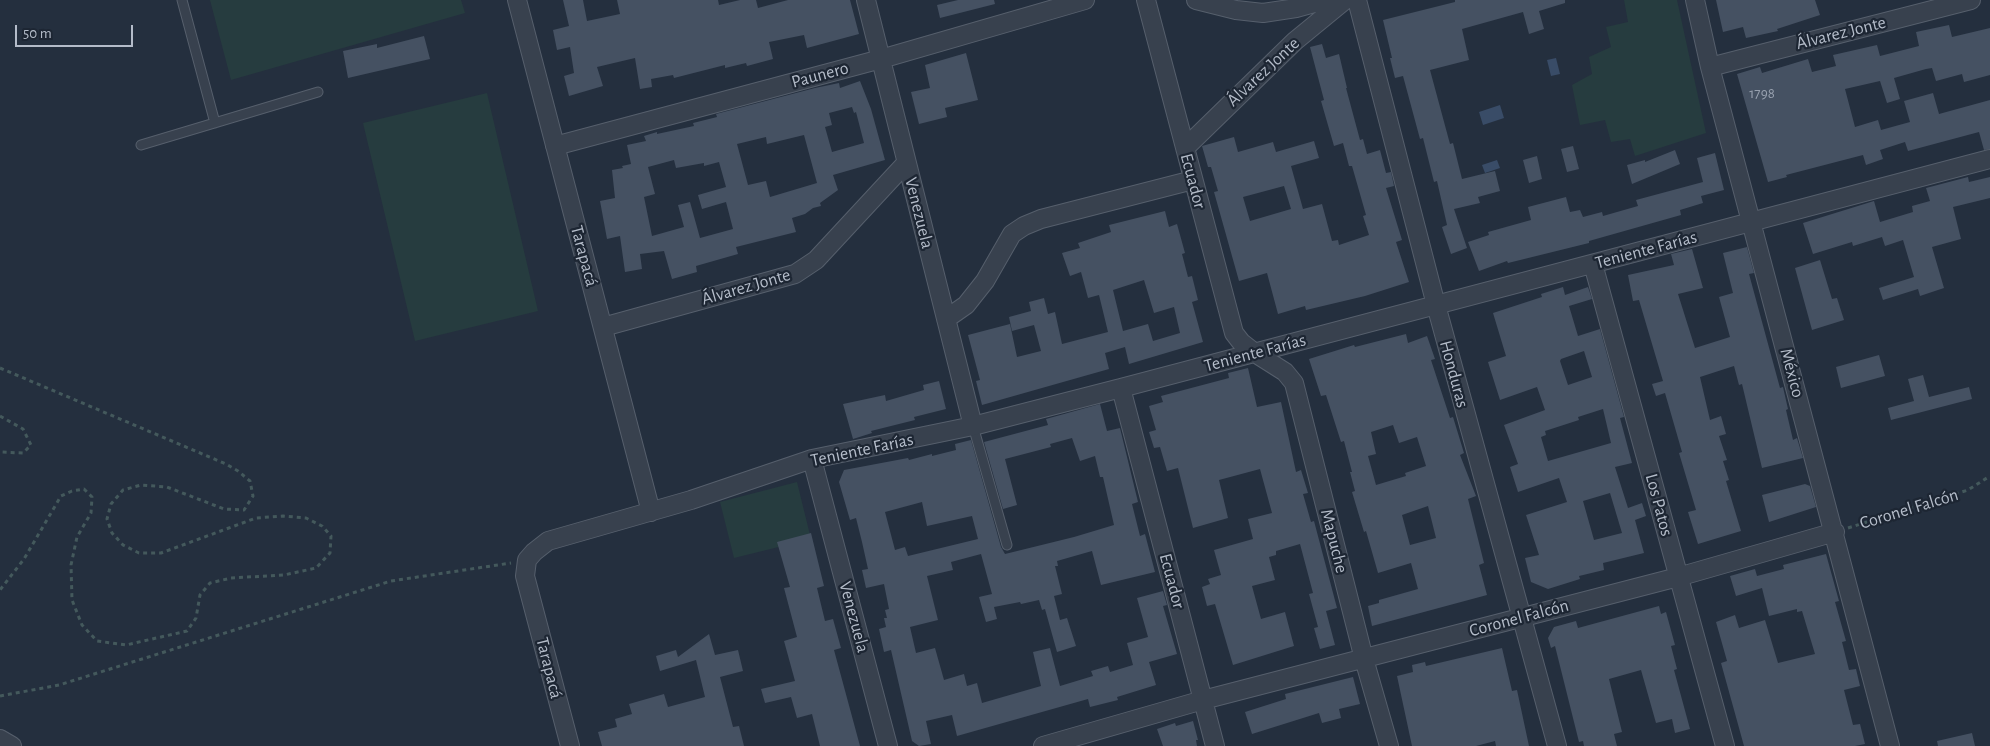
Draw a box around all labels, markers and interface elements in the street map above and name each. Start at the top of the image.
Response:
street label: Álvarez Jonte [1794,11,1888,55]
scale bar [18,15,135,47]
text: 50 m [23,26,52,41]
street label: Álvarez Jonte [1222,33,1304,111]
street label: Paunero [789,57,851,93]
house number: 1798 [1749,84,1775,102]
street label: Ecuador [1175,151,1211,211]
street label: Venezuela [900,175,938,251]
street label: Tarapacá [566,223,602,289]
street label: Teniente Farías [1593,226,1699,274]
street label: Álvarez Jonte [699,264,793,310]
street label: Teniente Farías [1202,329,1308,377]
street label: Honduras [1435,338,1473,410]
street label: México [1775,346,1809,400]
street label: Teniente Farías [809,429,915,471]
street label: Los Patos [1640,471,1678,539]
street label: Coronel Falcón [1857,484,1961,534]
street label: Mapuche [1316,507,1352,575]
street label: Ecuador [1154,551,1190,611]
street label: Venezuela [834,579,874,655]
street label: Coronel Falcón [1467,594,1571,642]
street label: Tarapacá [531,635,567,701]

